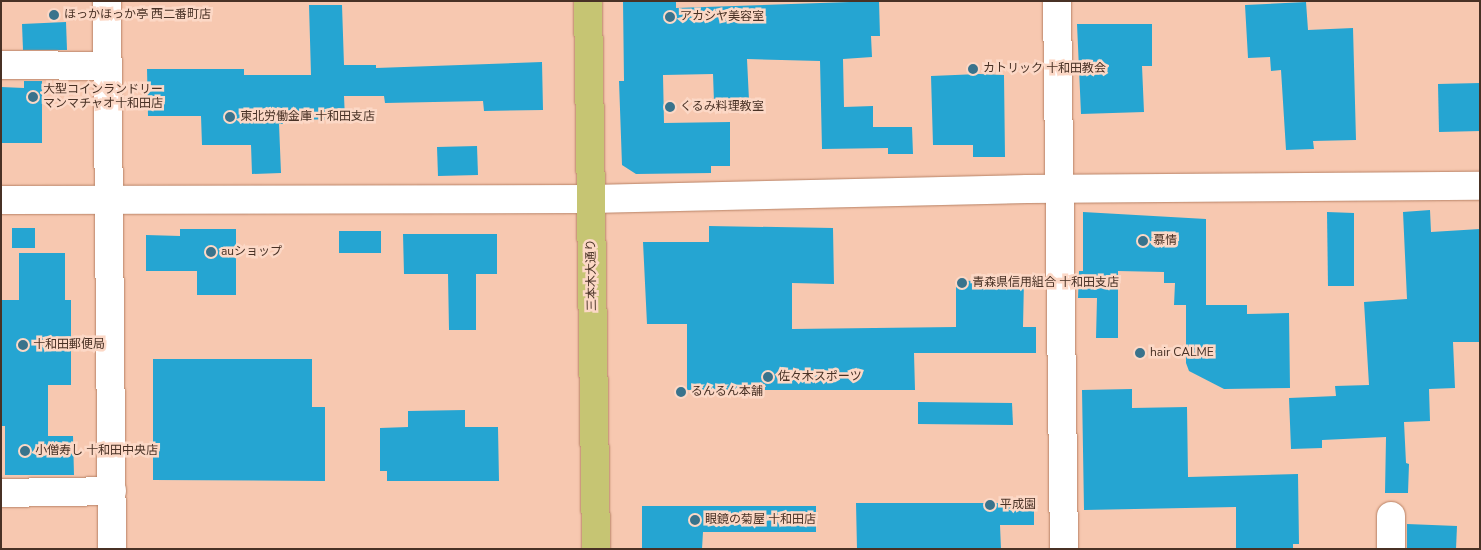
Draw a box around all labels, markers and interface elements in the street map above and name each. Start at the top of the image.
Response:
place label: ほっかほっか亭 西二番町店 [64,8,211,22]
marker: ほっかほっか亭 西二番町店 [48,9,60,21]
place label: アカシヤ美容室 [680,10,764,24]
marker: アカシヤ美容室 [664,11,676,23]
place label: カトリック 十和田教会 [983,62,1106,76]
marker: カトリック 十和田教会 [967,63,979,75]
place label: 大型コインランドリー マンマチャオ十和田店 [43,83,163,111]
marker: 大型コインランドリー マンマチャオ十和田店 [27,91,39,103]
place label: くるみ料理教室 [680,100,764,114]
marker: くるみ料理教室 [664,101,676,113]
place label: 東北労働金庫 十和田支店 [240,110,375,124]
marker: 東北労働金庫 十和田支店 [224,111,236,123]
place label: 慕情 [1153,234,1177,248]
marker: 慕情 [1137,235,1149,247]
street label: 三本木大通り [584,239,600,311]
place label: auショップ [221,245,282,259]
marker: auショップ [205,246,217,258]
place label: 青森県信用組合 十和田支店 [972,276,1119,290]
marker: 青森県信用組合 十和田支店 [956,277,968,289]
place label: 十和田郵便局 [33,338,105,352]
marker: 十和田郵便局 [17,339,29,351]
place label: hair CALME [1150,346,1214,360]
marker: hair CALME [1134,347,1146,359]
place label: 佐々木スポーツ [778,370,862,384]
marker: 佐々木スポーツ [762,371,774,383]
place label: るんるん本舗 [691,385,763,399]
marker: るんるん本舗 [675,386,687,398]
place label: 小僧寿し 十和田中央店 [35,444,158,458]
marker: 小僧寿し 十和田中央店 [19,445,31,457]
place label: 平成園 [1000,498,1036,512]
marker: 平成園 [984,499,996,511]
place label: 眼鏡の菊屋 十和田店 [705,513,816,527]
marker: 眼鏡の菊屋 十和田店 [689,514,701,526]

